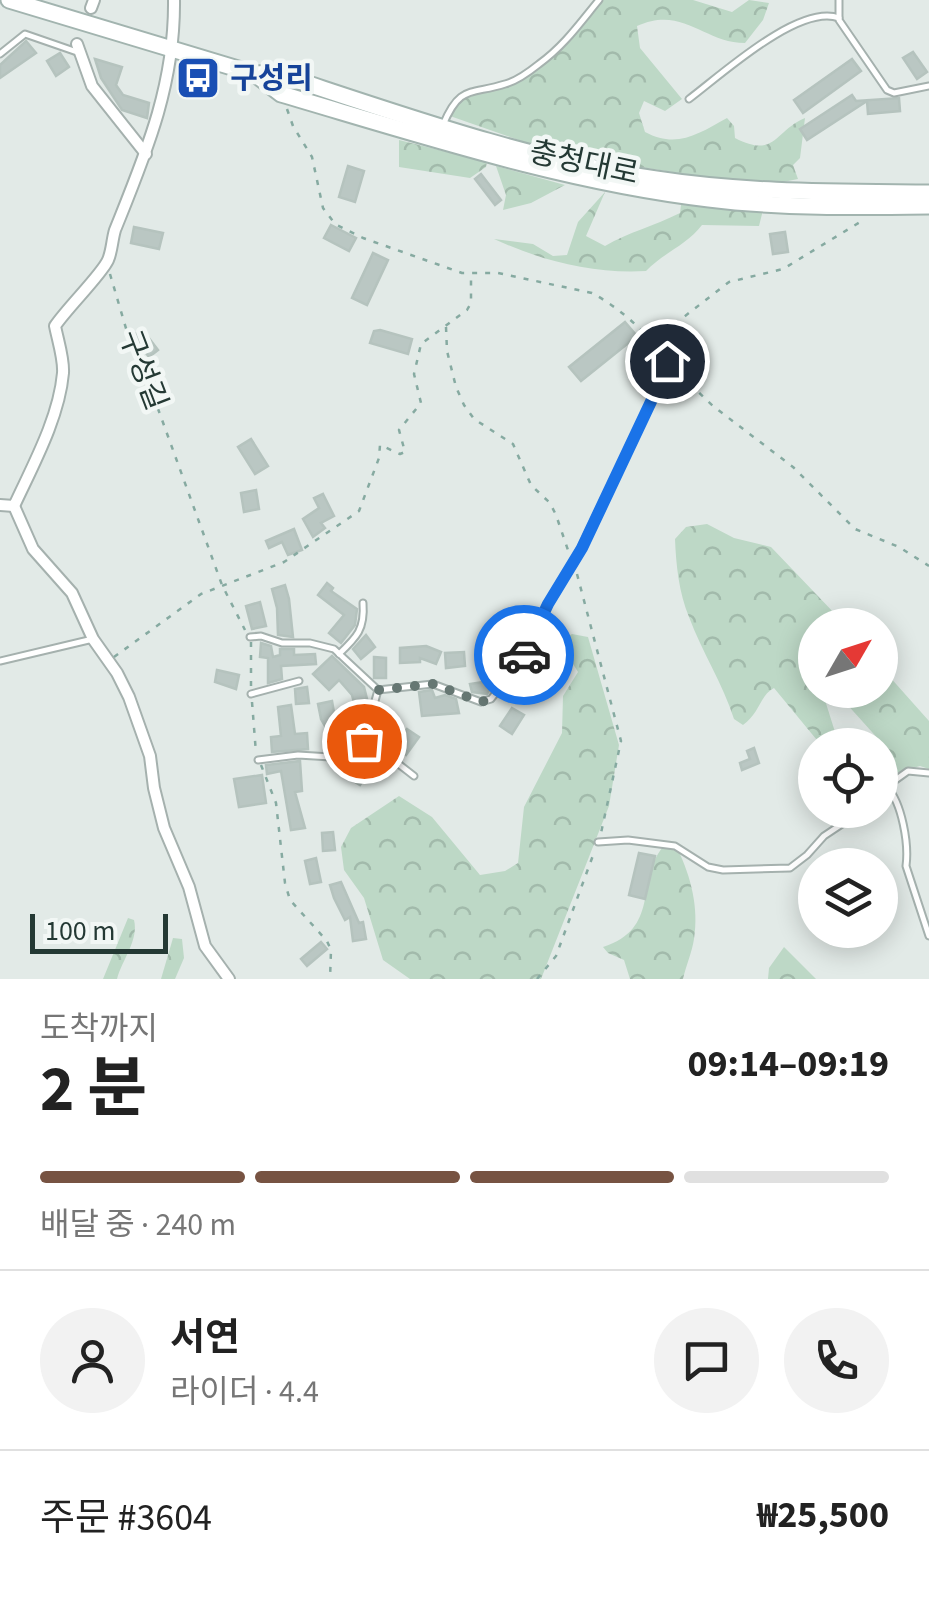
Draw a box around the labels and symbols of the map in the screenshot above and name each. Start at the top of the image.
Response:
bus stop icon: 구성리 [175,55,221,101]
place label: 구성리 [230,57,313,100]
street label: 충청대로 [526,130,642,196]
pin [625,319,710,404]
street label: 구성길 [108,324,178,416]
courier [474,605,574,705]
north arrow [798,608,898,708]
pin [322,699,407,784]
scale bar [30,909,168,954]

